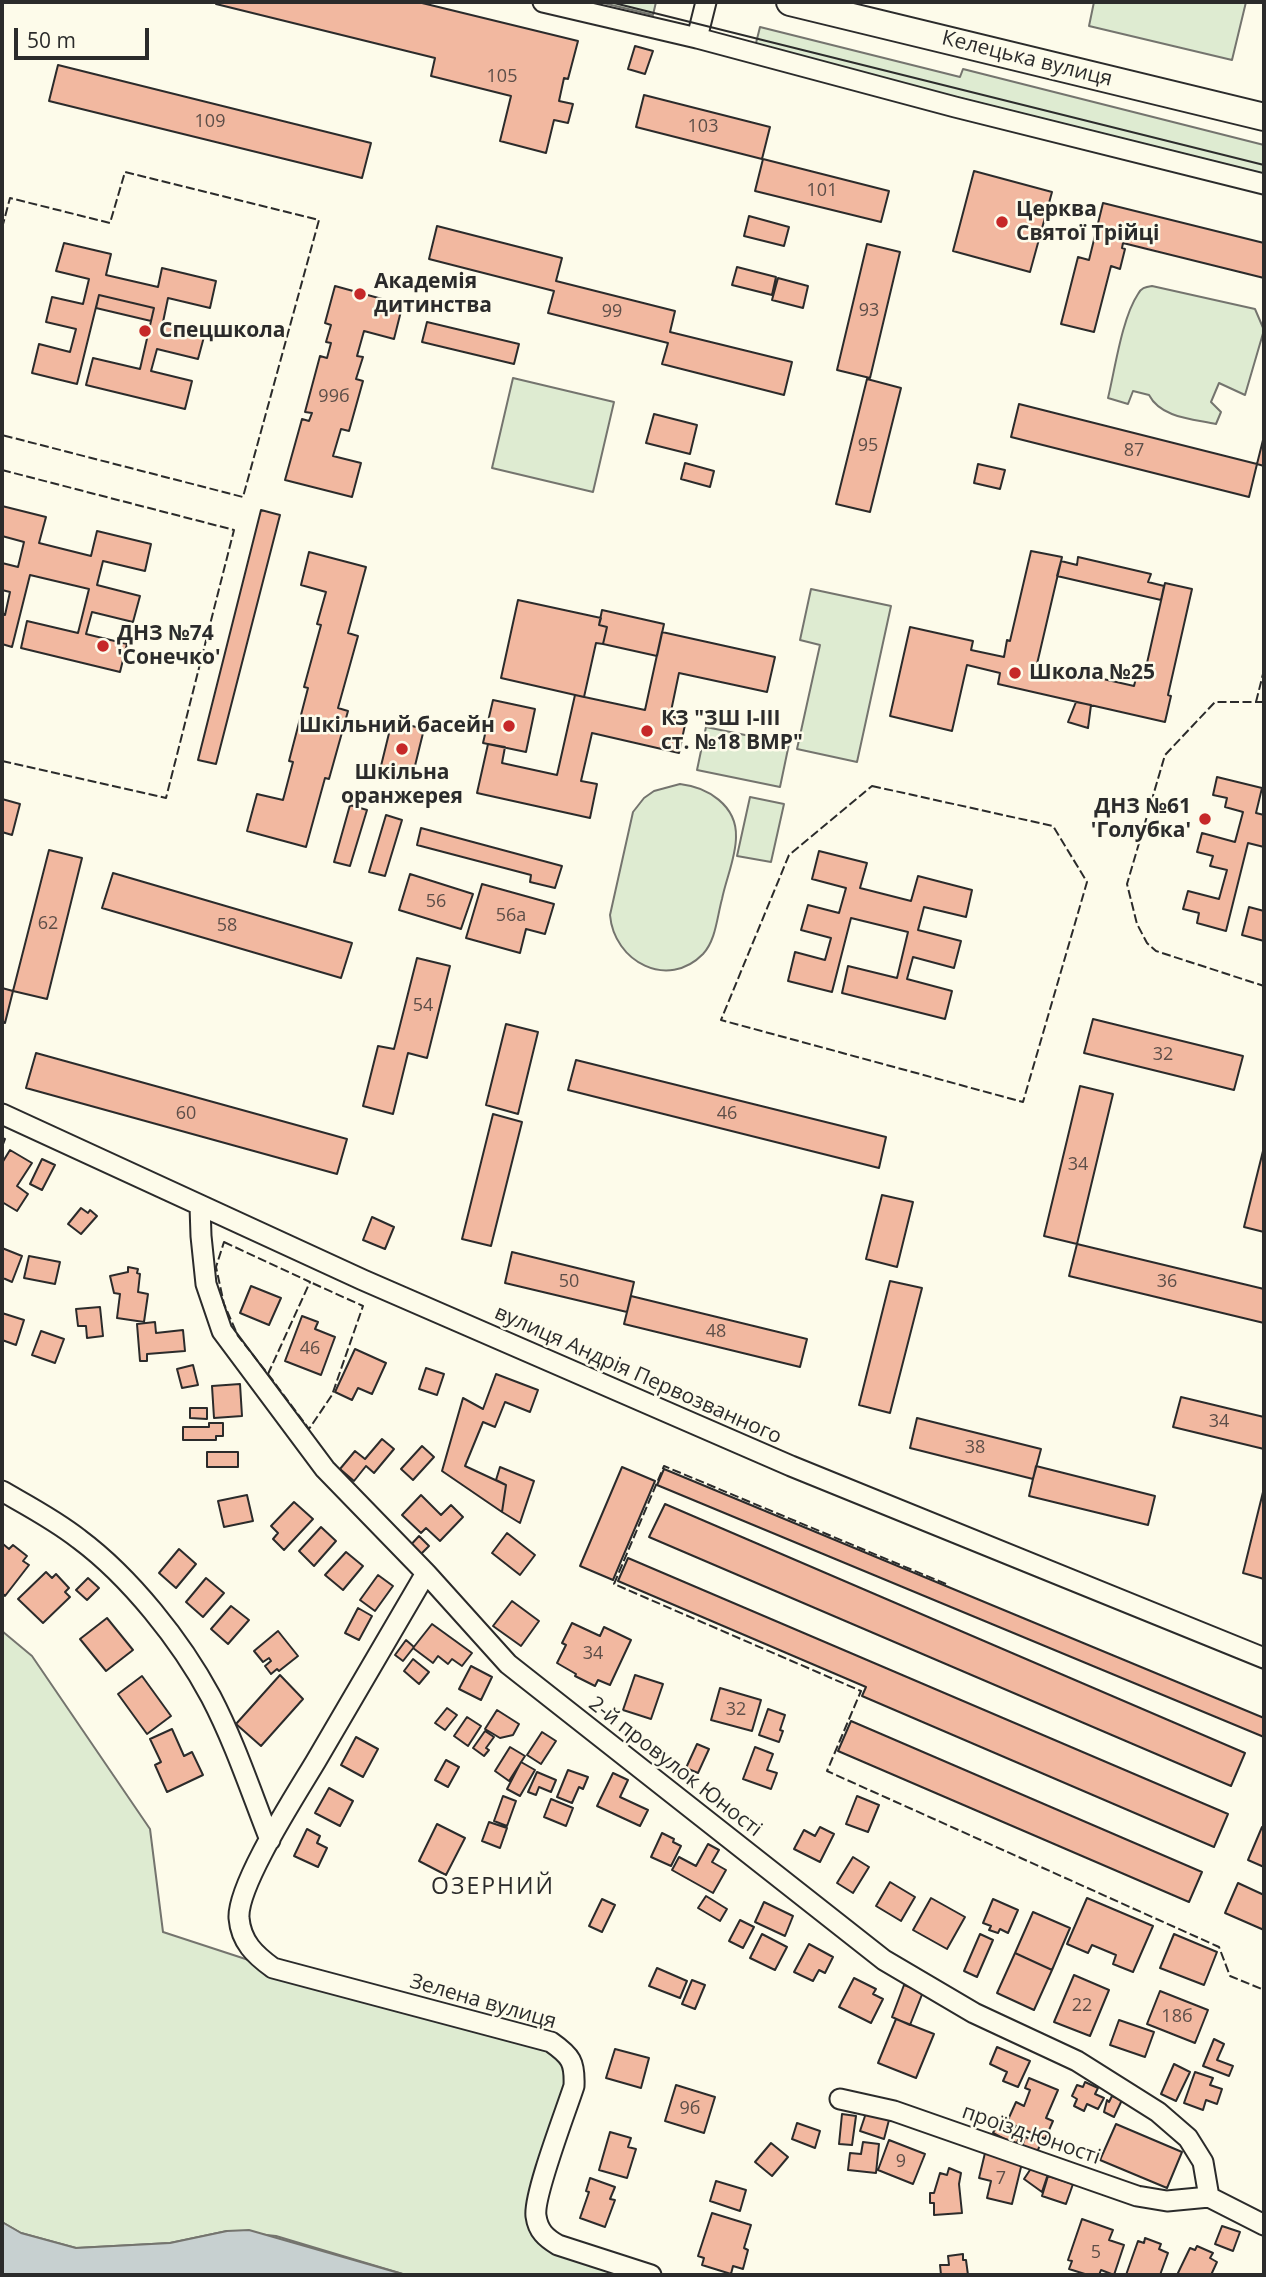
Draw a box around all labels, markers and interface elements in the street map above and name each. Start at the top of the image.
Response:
scale bar [18,14,152,58]
text: 50 m [27,26,76,54]
street label: Келецька вулиця [939,26,1115,92]
house number: 105 [487,66,517,88]
house number: 109 [195,111,225,133]
house number: 103 [688,116,718,138]
house number: 101 [807,180,837,202]
place label: Церква Святої Трійці [1016,197,1159,247]
marker: Церква Святої Трійці [994,214,1010,230]
place label: Академія дитинства [374,269,492,319]
marker: Академія дитинства [352,286,368,302]
house number: 93 [859,300,879,322]
house number: 99 [602,301,622,323]
place label: Спецшкола [159,318,286,344]
marker: Спецшкола [137,323,153,339]
house number: 99б [318,386,350,408]
house number: 95 [858,435,878,457]
house number: 87 [1124,440,1144,462]
place label: ДНЗ №74 'Сонечко' [117,621,221,671]
marker: ДНЗ №74 'Сонечко' [95,638,111,654]
place label: Школа №25 [1029,660,1155,686]
marker: Школа №25 [1007,665,1023,681]
place label: КЗ "ЗШ І-ІІІ ст. №18 ВМР" [661,706,803,756]
place label: Шкільний басейн [299,713,495,739]
marker: Шкільний басейн [501,718,517,734]
marker: КЗ "ЗШ І-ІІІ ст. №18 ВМР" [639,723,655,739]
marker: Шкільна оранжерея [394,741,410,757]
place label: Шкільна оранжерея [341,760,463,810]
place label: ДНЗ №61 'Голубка' [1091,794,1191,844]
marker: ДНЗ №61 'Голубка' [1197,811,1213,827]
house number: 56 [426,891,446,913]
house number: 56а [496,905,526,927]
house number: 62 [38,913,58,935]
house number: 58 [217,915,237,937]
house number: 54 [413,995,433,1017]
house number: 32 [1153,1044,1173,1066]
house number: 60 [176,1103,196,1125]
house number: 46 [717,1103,737,1125]
house number: 34 [1068,1154,1088,1176]
house number: 50 [559,1271,579,1293]
house number: 36 [1157,1271,1177,1293]
street label: вулиця Андрія Первозванного [491,1300,785,1450]
house number: 48 [706,1321,726,1343]
house number: 46 [300,1338,320,1360]
house number: 34 [1209,1411,1229,1433]
house number: 38 [965,1437,985,1459]
house number: 34 [583,1643,603,1665]
street label: 2-й провулок Юності [583,1692,767,1842]
house number: 32 [726,1699,746,1721]
district label: ОЗЕРНИЙ [432,1873,554,1901]
street label: Зелена вулиця [407,1969,559,2035]
house number: 22 [1072,1995,1092,2017]
house number: 18б [1161,2006,1193,2028]
house number: 9б [680,2098,700,2120]
street label: проїзд Юності [959,2100,1103,2170]
house number: 9 [896,2151,906,2173]
house number: 7 [996,2168,1006,2190]
house number: 5 [1091,2242,1101,2264]

